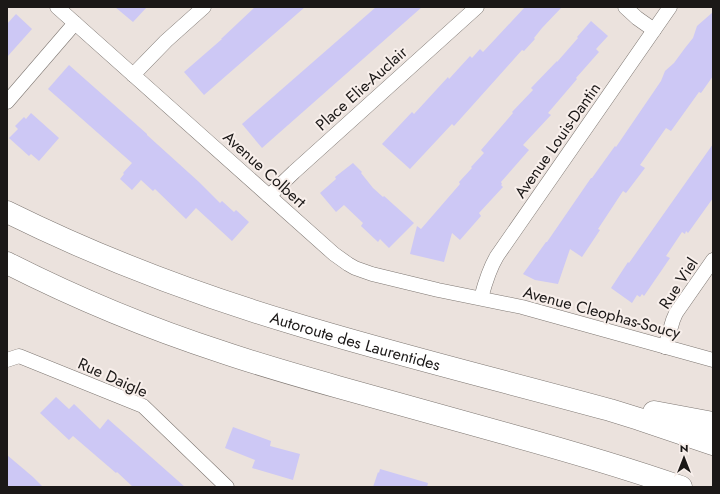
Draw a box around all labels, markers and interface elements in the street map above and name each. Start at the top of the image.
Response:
street label: Place Elie-Auclair [310,41,413,136]
street label: Avenue Louis-Dantin [509,78,606,203]
street label: Avenue Colbert [218,126,311,213]
street label: Rue Viel [653,253,704,313]
street label: Avenue Cleophas-Soucy [521,280,684,345]
street label: Autoroute des Laurentides [267,306,443,376]
street label: Rue Daigle [74,352,151,403]
north arrow [664,438,704,478]
text: N [680,440,688,456]

